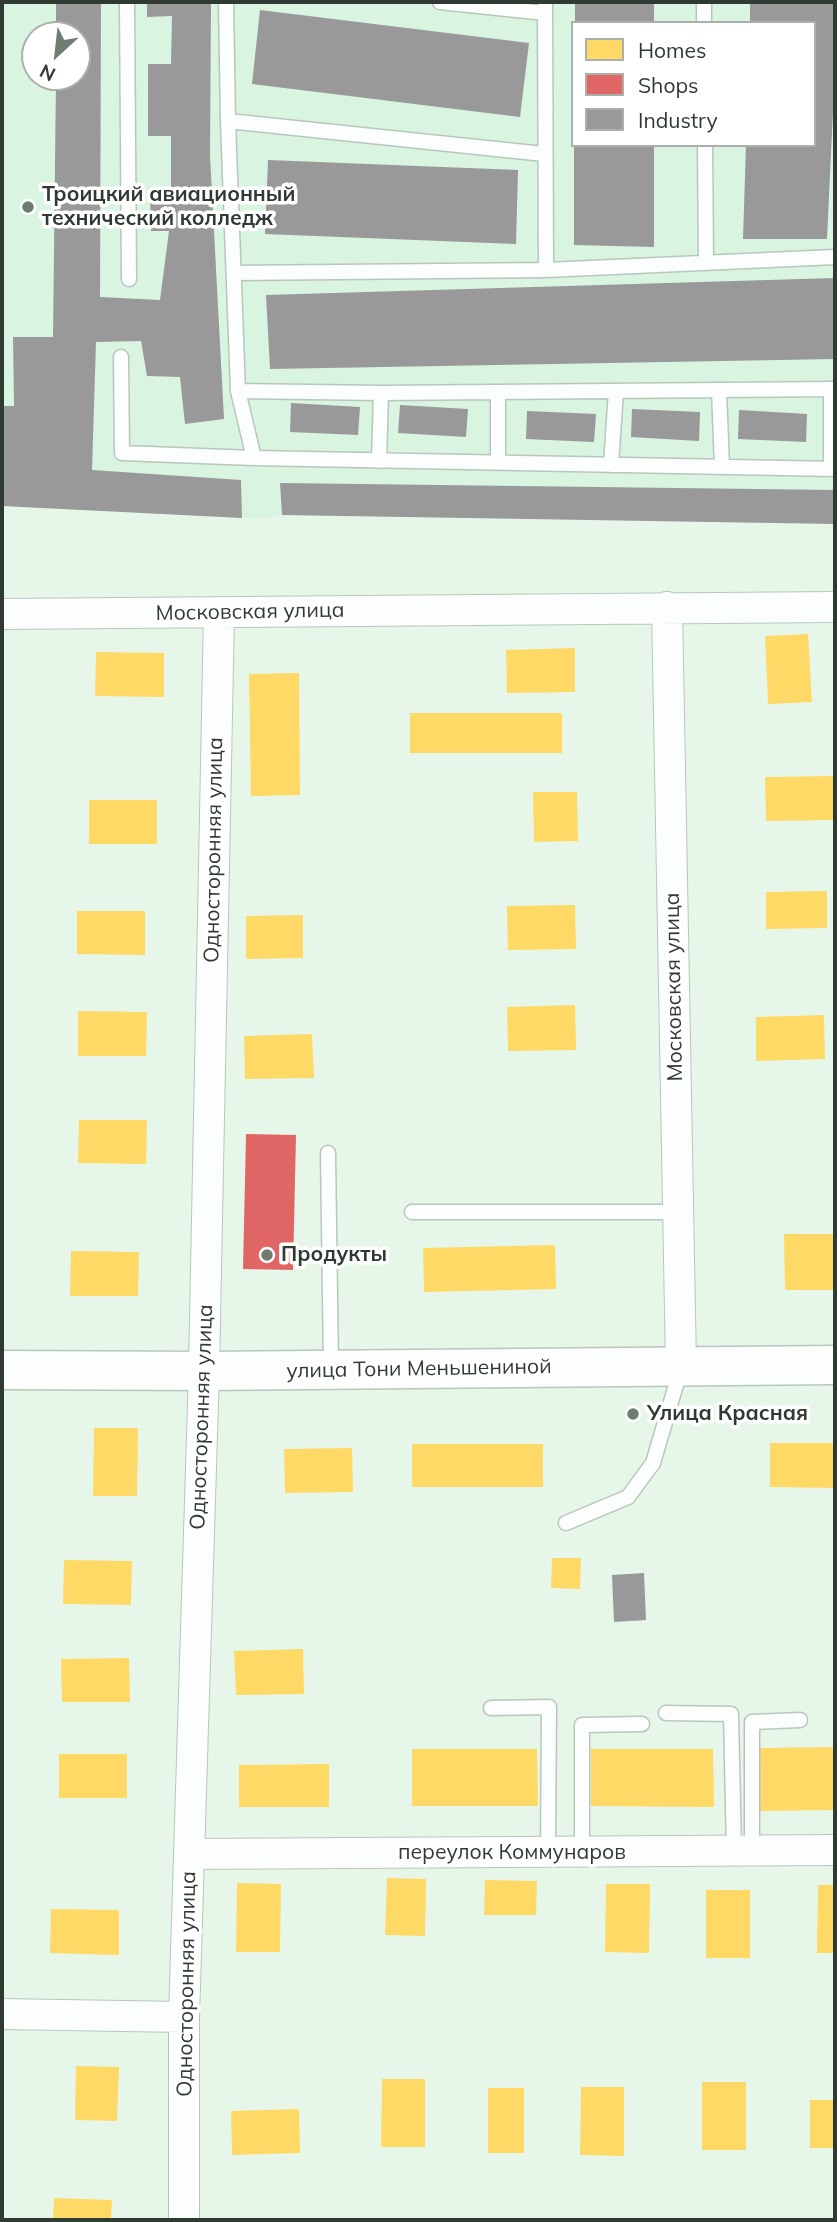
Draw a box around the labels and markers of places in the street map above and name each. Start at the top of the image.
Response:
place label: Троицкий авиационный технический колледж [42,182,295,232]
marker: Троицкий авиационный технический колледж [20,199,36,215]
place label: Продукты [281,1242,387,1268]
marker: Продукты [259,1247,275,1263]
place label: Улица Красная [647,1401,808,1427]
marker: Улица Красная [625,1406,641,1422]

